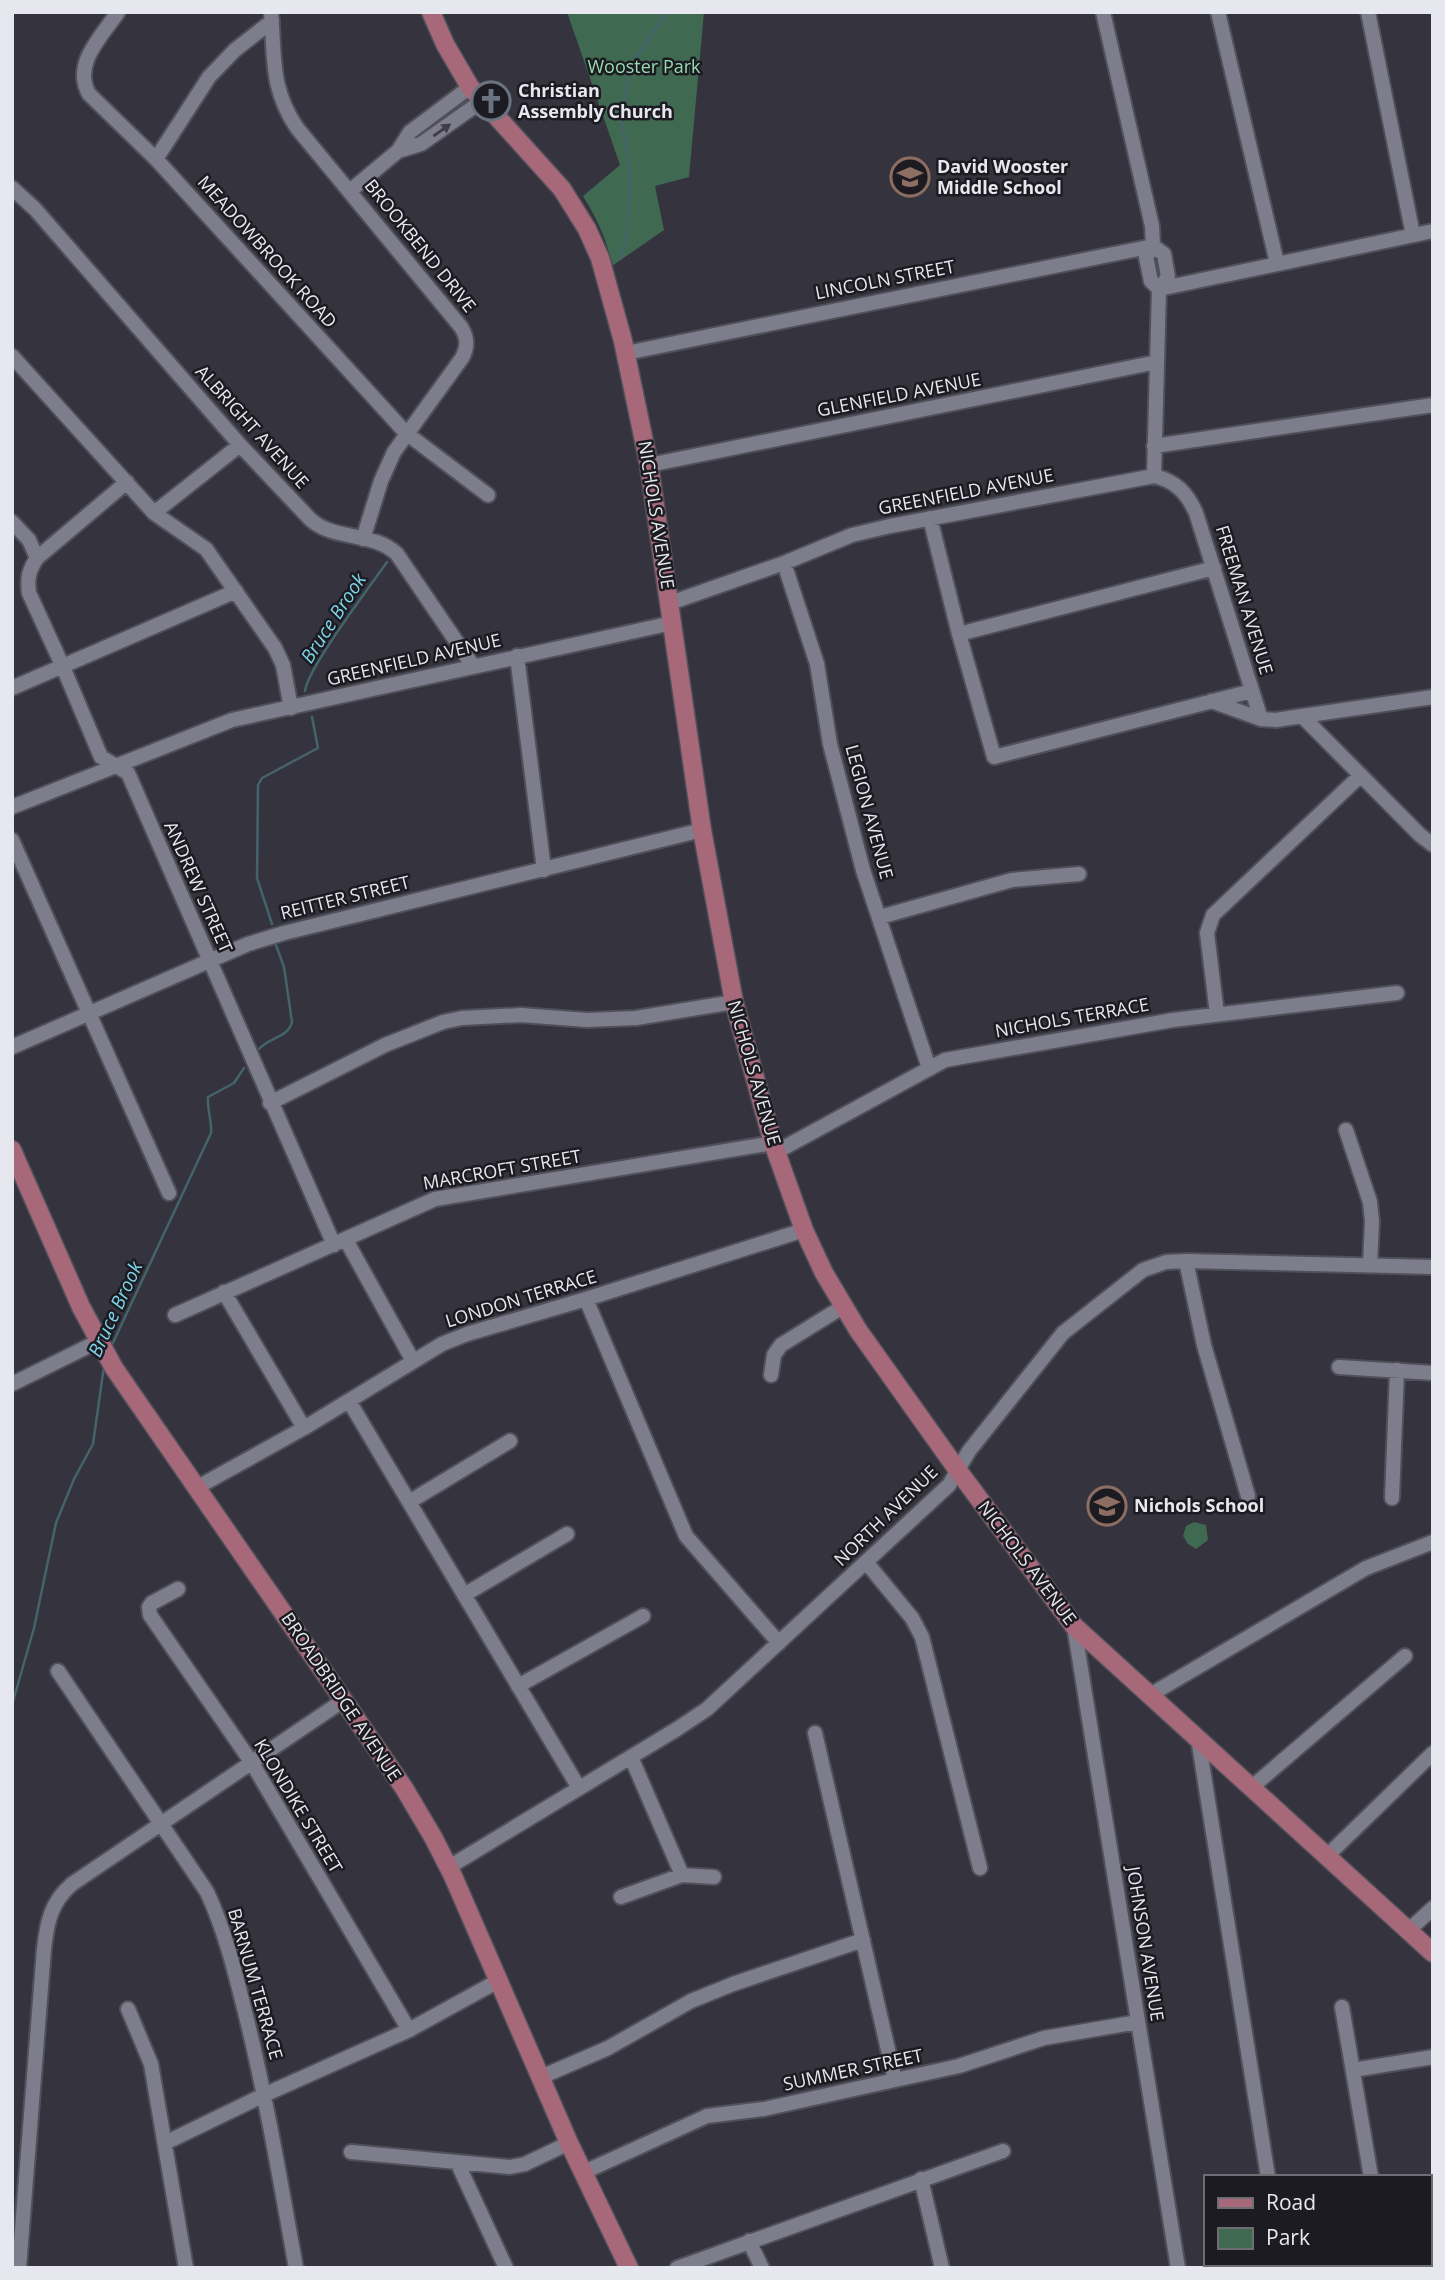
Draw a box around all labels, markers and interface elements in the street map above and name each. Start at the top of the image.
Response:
park label: Wooster Park [587,54,701,78]
place label: Christian Assembly Church [518,78,673,123]
church icon: Christian Assembly Church [470,80,512,122]
one-way arrow [433,123,451,137]
place label: David Wooster Middle School [937,154,1068,199]
school or university icon: David Wooster Middle School [889,156,931,198]
street label: MEADOWBROOK ROAD [193,170,343,333]
street label: BROOKBEND DRIVE [360,174,482,317]
street label: LINCOLN STREET [813,254,957,304]
street label: ALBRIGHT AVENUE [191,359,315,493]
street label: GLENFIELD AVENUE [815,366,983,422]
street label: NICHOLS AVENUE [633,439,681,591]
street label: GREENFIELD AVENUE [876,462,1055,520]
street label: FREEMAN AVENUE [1211,522,1279,677]
water label: Bruce Brook [294,567,372,668]
street label: GREENFIELD AVENUE [324,627,503,691]
street label: LEGION AVENUE [840,742,899,882]
street label: ANDREW STREET [159,817,239,956]
street label: REITTER STREET [278,869,412,925]
street label: NICHOLS TERRACE [993,992,1151,1042]
street label: NICHOLS AVENUE [723,997,787,1148]
street label: MARCROFT STREET [421,1143,583,1195]
water label: Bruce Brook [82,1256,149,1361]
street label: LONDON TERRACE [442,1264,599,1332]
street label: NORTH AVENUE [828,1460,942,1571]
school or university icon: Nichols School [1086,1485,1128,1527]
place label: Nichols School [1134,1493,1264,1517]
street label: NICHOLS AVENUE [973,1495,1082,1629]
street label: BROADBRIDGE AVENUE [276,1607,407,1785]
street label: KLONDIKE STREET [249,1734,348,1877]
street label: JOHNSON AVENUE [1122,1863,1170,2023]
street label: BARNUM TERRACE [223,1905,289,2062]
street label: SUMMER STREET [781,2043,925,2096]
legend [1204,2175,1431,2266]
text: Road [1266,2188,1316,2216]
text: Park [1266,2223,1310,2251]

